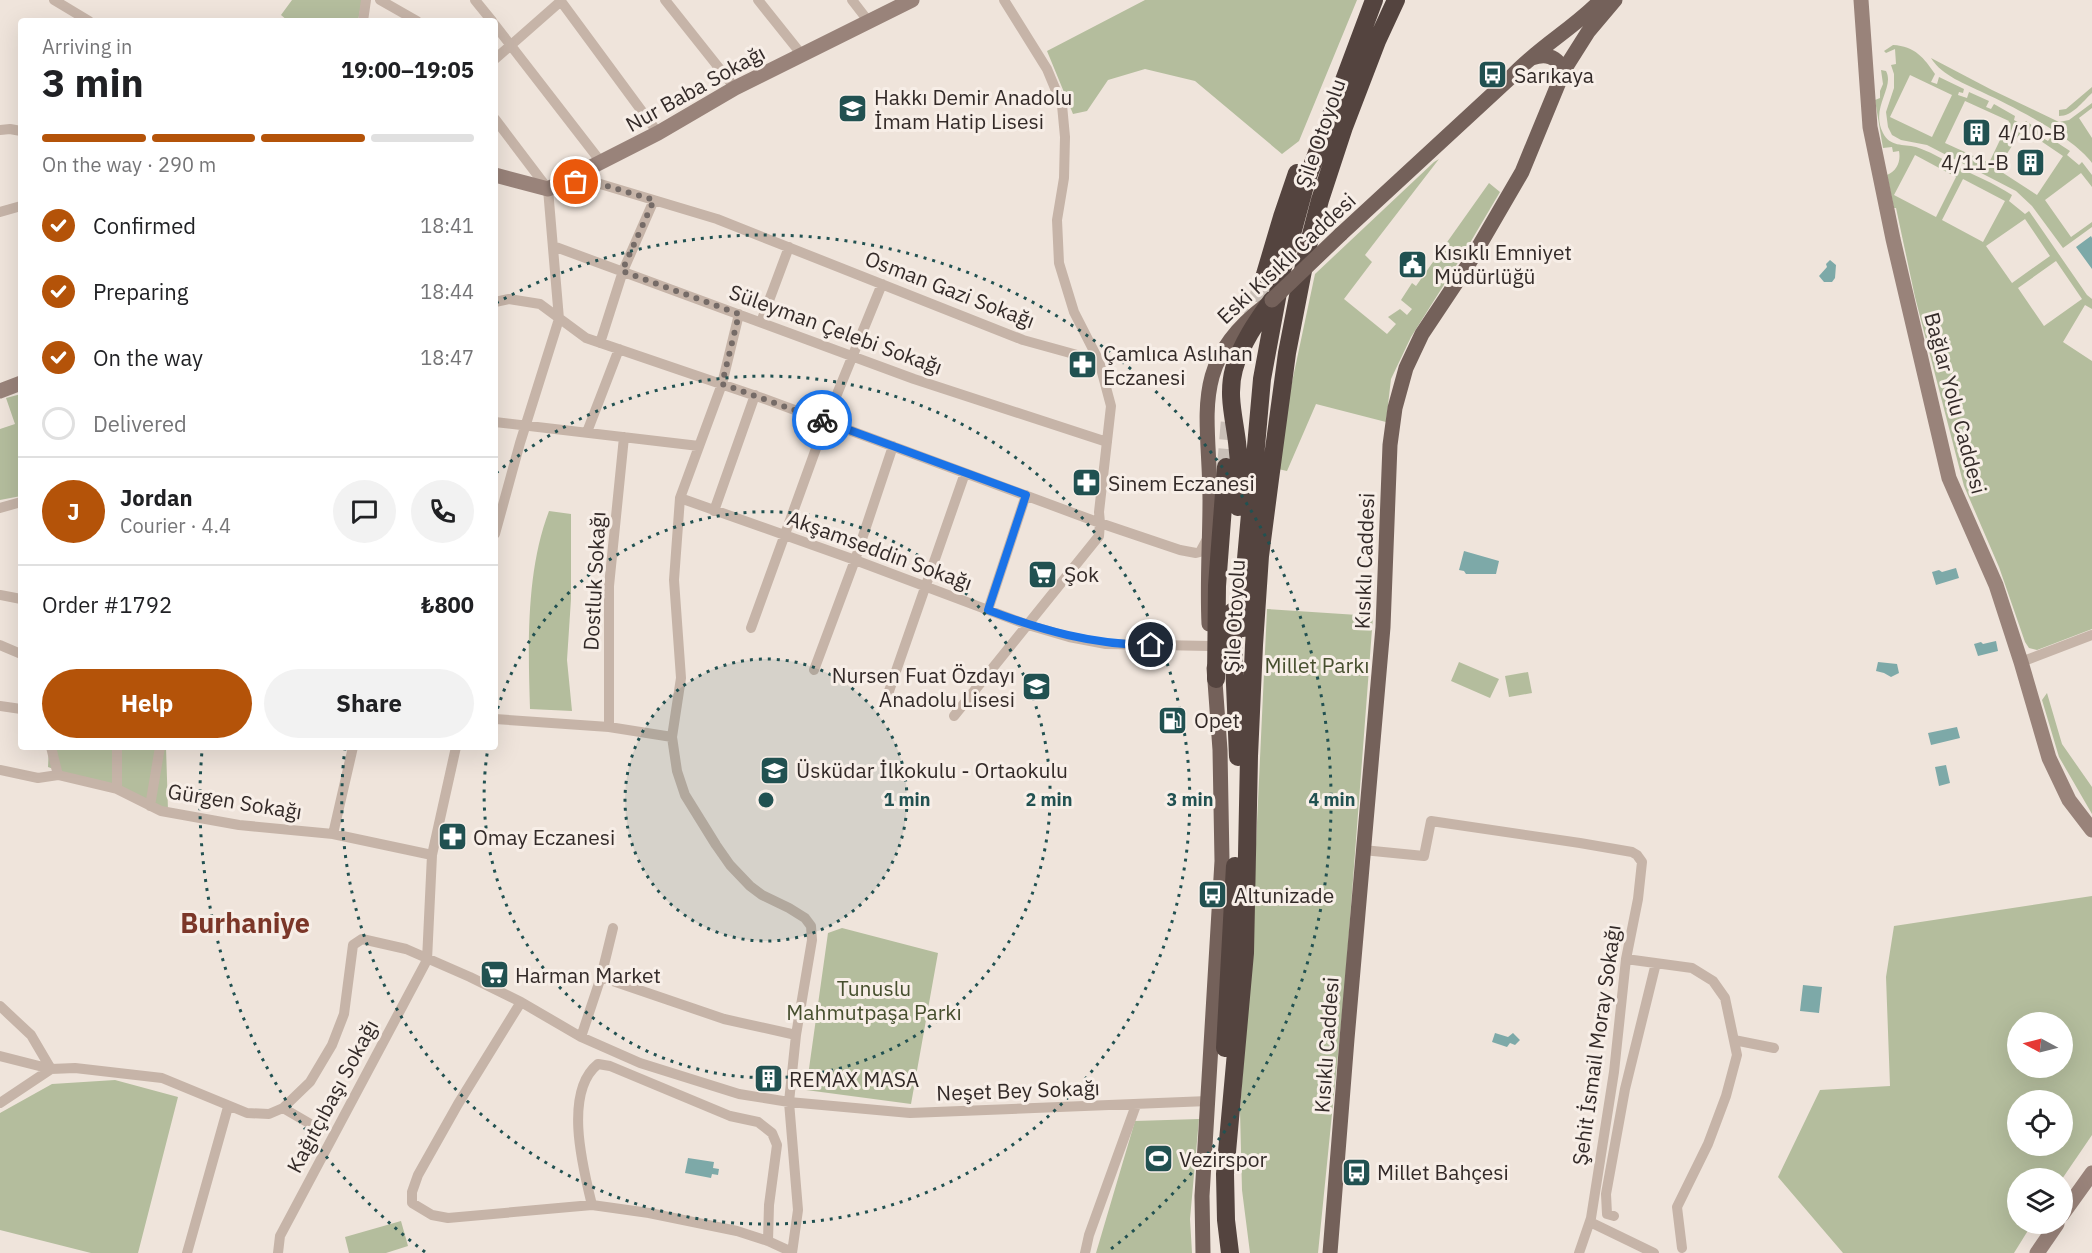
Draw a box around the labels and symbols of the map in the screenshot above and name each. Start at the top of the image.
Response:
street label: Nur Baba Sokağı [620,38,770,138]
bus stop icon: Sarıkaya [1477,59,1509,91]
place label: Sarıkaya [1514,61,1594,89]
street label: Şile Otoyolu [1288,75,1352,191]
place label: Hakkı Demir Anadolu İmam Hatip Lisesi [874,83,1072,135]
school or university icon: Hakkı Demir Anadolu İmam Hatip Lisesi [837,93,869,125]
building icon: 4/10-B [1961,116,1993,148]
place label: 4/10-B [1998,118,2066,146]
building icon: 4/11-B [2014,146,2046,178]
place label: 4/11-B [1941,148,2009,176]
pin [550,156,601,207]
street label: Eski Kısıklı Caddesi [1211,186,1361,330]
place label: Kısıklı Emniyet Müdürlüğü [1434,238,1572,290]
street label: Osman Gazi Sokağı [861,244,1039,334]
public building icon: Kısıklı Emniyet Müdürlüğü [1397,248,1429,280]
street label: Süleyman Çelebi Sokağı [726,277,946,381]
street label: Bağlar Yolu Caddesi [1918,309,1994,497]
place label: Çamlıca Aslıhan Eczanesi [1103,339,1253,391]
pharmacy icon: Çamlıca Aslıhan Eczanesi [1066,349,1098,381]
courier [792,390,852,450]
pharmacy icon: Sinem Eczanesi [1071,467,1103,499]
place label: Sinem Eczanesi [1108,469,1255,497]
street label: Kısıklı Caddesi [1348,492,1380,630]
street label: Akşamseddin Sokağı [784,504,976,596]
street label: Dostluk Sokağı [576,511,612,651]
supermarket icon: Şok [1027,558,1059,590]
street label: Şile Otoyolu [1217,559,1251,673]
place label: Şok [1064,560,1099,588]
pin [1125,619,1176,670]
park label: Millet Parkı [1264,651,1370,679]
place label: Nursen Fuat Özdayı Anadolu Lisesi [832,661,1015,713]
school or university icon: Nursen Fuat Özdayı Anadolu Lisesi [1020,671,1052,703]
fuel station icon: Opet [1157,704,1189,736]
place label: Opet [1194,706,1240,734]
school or university icon: Üsküdar İlkokulu - Ortaokulu [759,754,791,786]
place label: Üsküdar İlkokulu - Ortaokulu [796,756,1068,784]
street label: Gürgen Sokağı [166,777,304,825]
text: 1 min [883,788,931,811]
text: 2 min [1025,788,1073,811]
text: 3 min [1166,788,1214,811]
text: 4 min [1308,788,1356,811]
centre of rings [756,790,776,810]
pharmacy icon: Omay Eczanesi [436,821,468,853]
place label: Omay Eczanesi [473,823,615,851]
bus stop icon: Altunizade [1197,879,1229,911]
place label: Altunizade [1234,881,1334,909]
district label: Burhaniye [180,905,310,940]
street label: Şehit İsmail Moray Sokağı [1565,923,1627,1167]
supermarket icon: Harman Market [478,959,510,991]
place label: Harman Market [515,961,661,989]
park label: Tunuslu Mahmutpaşa Parkı [786,974,962,1026]
street label: Kısıklı Caddesi [1307,976,1345,1114]
north arrow [2007,1012,2073,1078]
street label: Kağıtçıbaşı Sokağı [280,1014,384,1178]
building icon: REMAX MASA [752,1063,784,1095]
place label: REMAX MASA [789,1065,919,1093]
street label: Neşet Bey Sokağı [936,1073,1100,1107]
sports icon: Vezirspor [1142,1143,1174,1175]
place label: Vezirspor [1179,1145,1267,1173]
bus stop icon: Millet Bahçesi [1340,1156,1372,1188]
place label: Millet Bahçesi [1377,1158,1509,1186]

